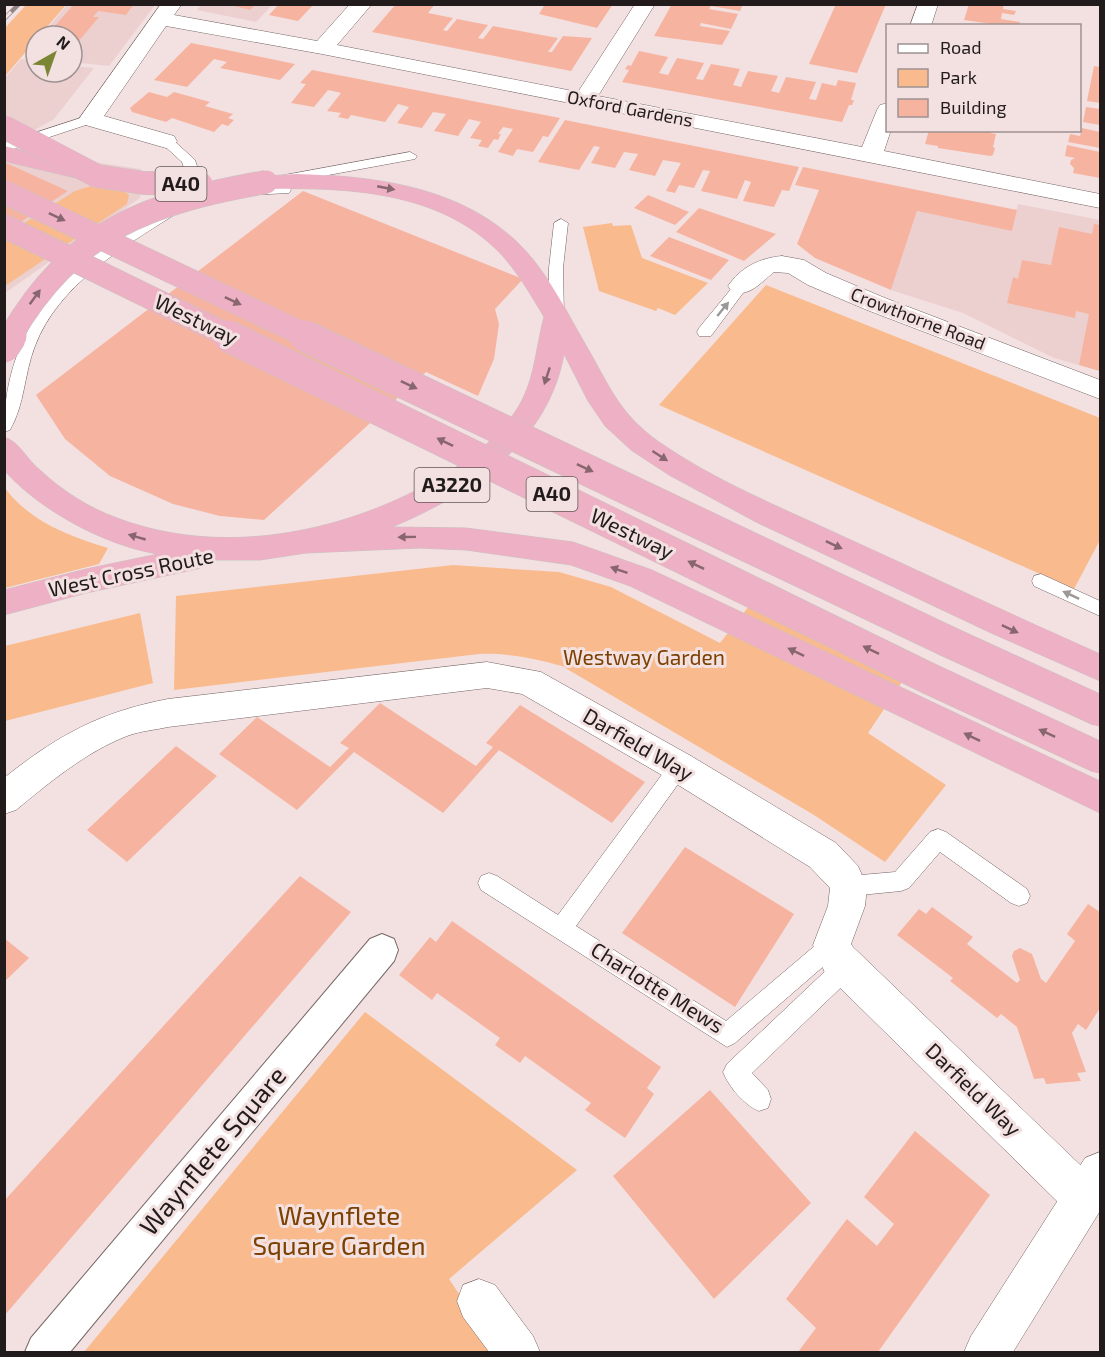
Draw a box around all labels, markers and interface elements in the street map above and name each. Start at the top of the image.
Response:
north arrow [24,24,84,84]
legend [886,24,1081,132]
text: N [53,31,74,53]
text: Road [940,36,981,58]
text: Park [940,66,977,88]
street label: Oxford Gardens [565,85,695,131]
text: Building [940,96,1007,118]
road number: A40 [156,167,207,201]
one-way arrow [377,184,396,193]
one-way arrow [49,212,66,221]
street label: Crowthorne Road [848,282,989,354]
street label: Westway [151,288,242,349]
one-way arrow [28,289,40,304]
one-way arrow [225,296,242,305]
one-way arrow [716,301,729,317]
one-way arrow [541,367,551,385]
one-way arrow [401,380,418,389]
one-way arrow [437,437,454,447]
one-way arrow [652,451,669,462]
one-way arrow [577,464,594,473]
road number: A3220 [414,468,490,502]
road number: A40 [526,477,578,511]
street label: Westway [587,502,678,563]
one-way arrow [128,532,146,541]
one-way arrow [398,532,417,542]
one-way arrow [825,540,842,549]
street label: West Cross Route [46,542,216,601]
one-way arrow [687,560,704,569]
one-way arrow [610,565,628,574]
one-way arrow [1062,591,1079,600]
one-way arrow [1002,624,1019,633]
park label: Westway Garden [563,644,725,669]
one-way arrow [862,646,879,655]
one-way arrow [788,648,805,657]
street label: Darfield Way [579,702,698,785]
one-way arrow [1039,729,1056,738]
one-way arrow [963,732,980,741]
street label: Charlotte Mews [587,936,729,1038]
street label: Darfield Way [921,1037,1027,1141]
street label: Waynflete Square [132,1059,292,1241]
park label: Waynflete Square Garden [252,1199,426,1260]

